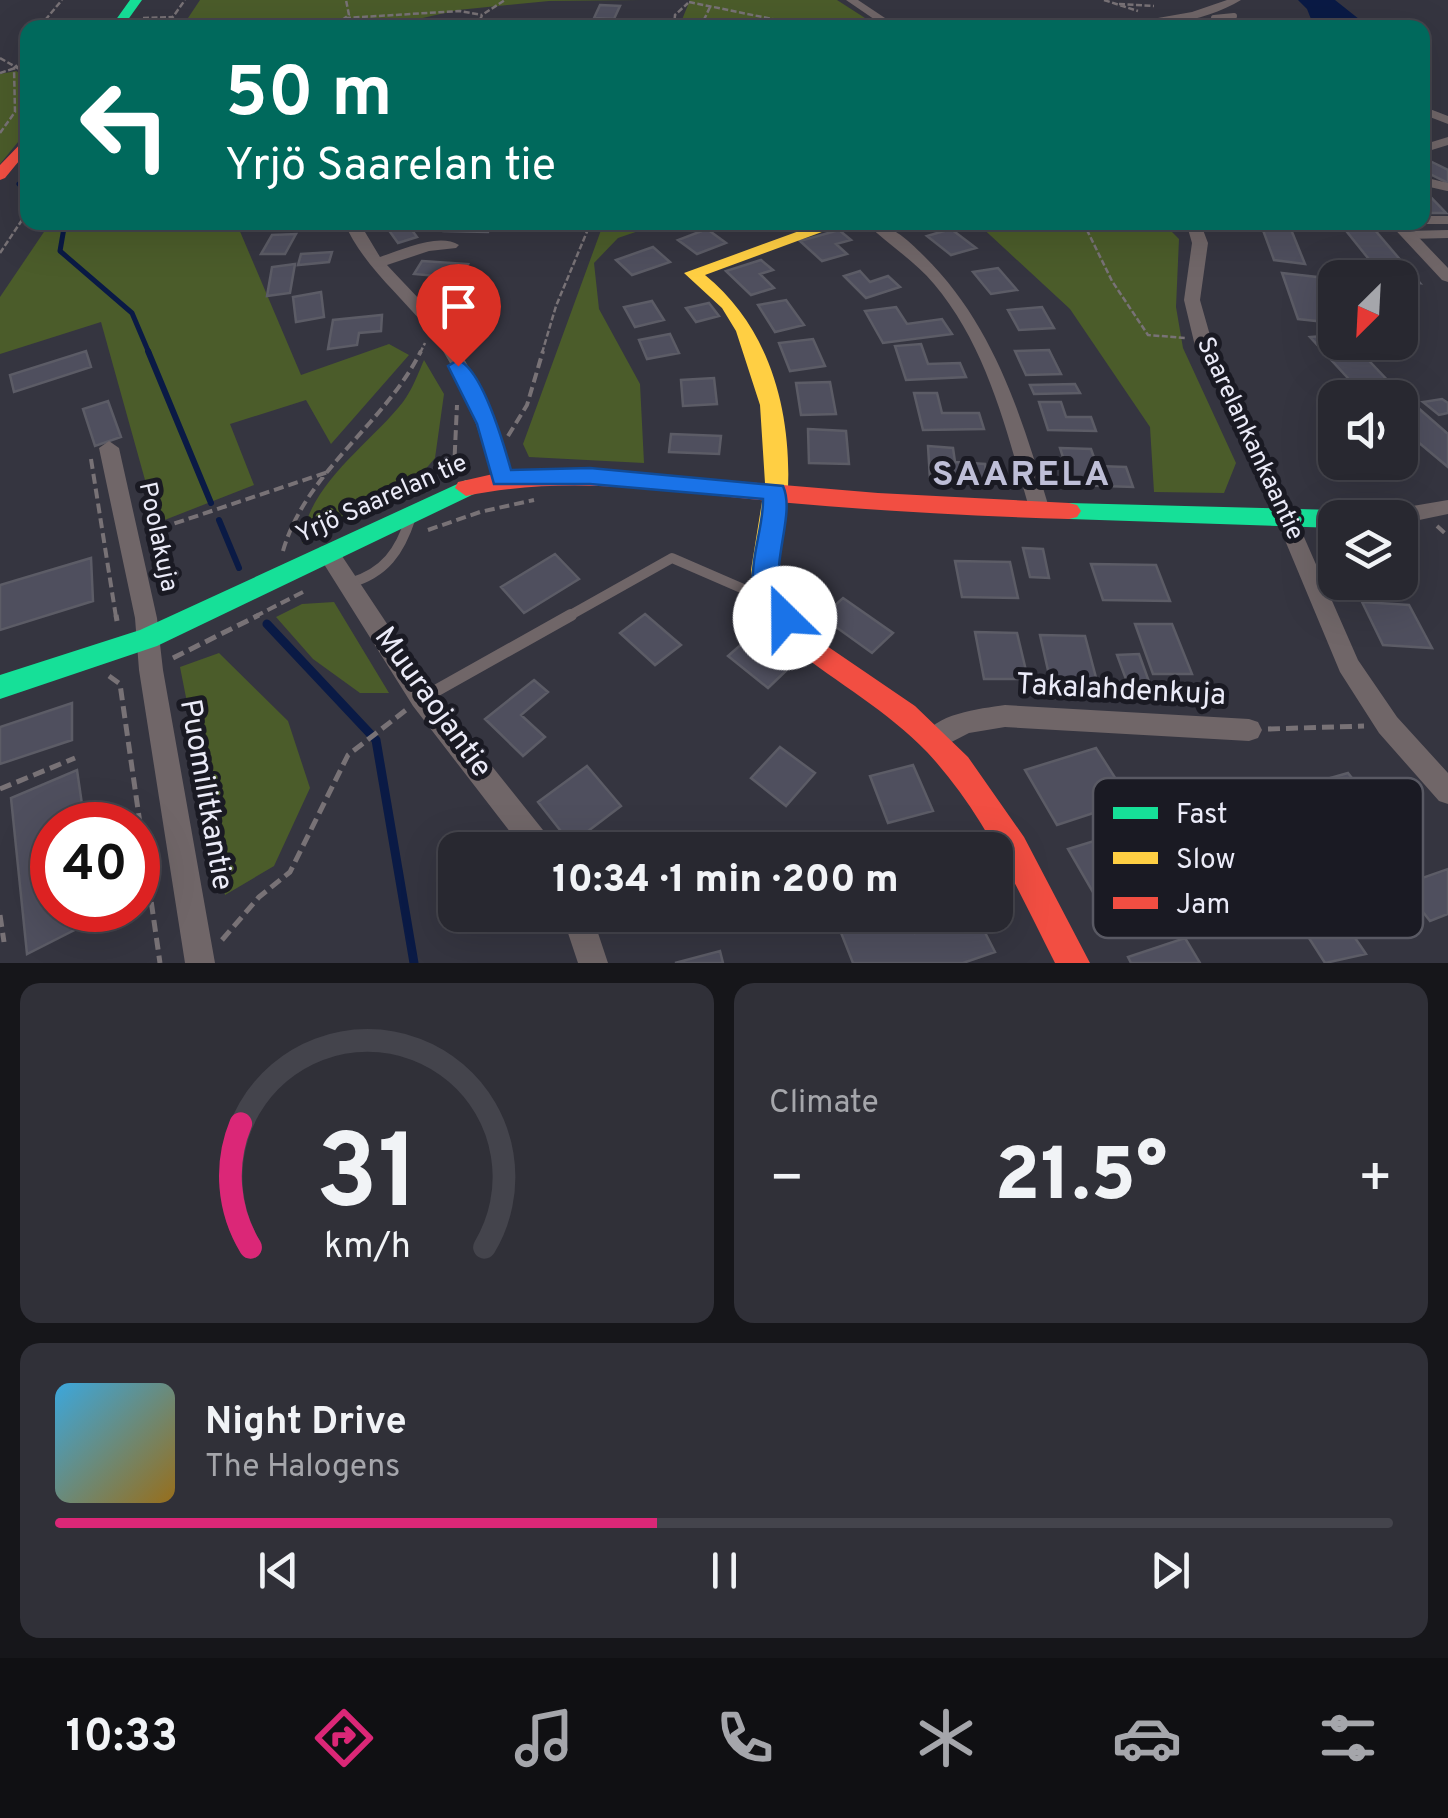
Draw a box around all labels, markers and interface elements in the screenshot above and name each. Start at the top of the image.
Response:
text: 50 m [225,52,392,141]
icon: left [60,60,190,190]
text: Yrjö Saarelan tie [225,139,556,196]
north arrow [1318,260,1418,360]
map controls [1318,260,1418,600]
pin [416,264,501,367]
icon: arrive [431,279,486,334]
street label: Saarelankankaantie [1188,332,1310,546]
button: sound [1318,380,1418,480]
street label: Yrjö Saarelan tie [291,448,473,552]
district label: SAARELA [932,454,1112,498]
street label: Poolakuja [130,479,184,595]
button: layers [1318,500,1418,600]
position arrow [733,566,837,670]
street label: Muuraojantie [365,621,499,785]
street label: Takalahdenkuja [1015,667,1227,715]
street label: Puomilitkantie [170,697,240,893]
legend [1093,778,1423,938]
text: Fast [1176,798,1228,834]
speed limit sign: 40 [30,802,160,932]
text: Slow [1176,843,1235,879]
text: 10:34 · 1 min · 200 m [552,857,899,906]
text: Jam [1176,888,1230,924]
text: Climate [769,1084,879,1124]
text: 31 [315,1113,419,1245]
text: 21.5° [995,1132,1167,1227]
text: − [769,1146,804,1216]
text: + [1358,1146,1393,1216]
text: km/h [324,1225,410,1271]
text: Night Drive [205,1399,407,1448]
text: The Halogens [205,1448,400,1488]
icon: previous [251,1543,306,1598]
icon: pause [697,1543,752,1598]
icon: next [1143,1543,1198,1598]
icon: directions [309,1703,379,1773]
icon: music [509,1703,579,1773]
icon: phone [710,1703,780,1773]
icon: climate [911,1703,981,1773]
icon: car [1112,1703,1182,1773]
icon: filters [1313,1703,1383,1773]
text: 10:33 [65,1710,178,1767]

